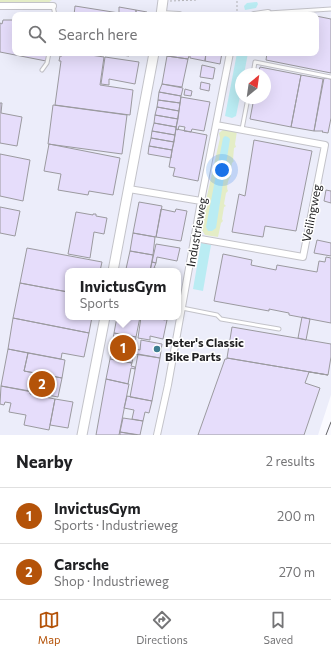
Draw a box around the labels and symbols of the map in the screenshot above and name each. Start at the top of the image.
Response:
north arrow [235,68,271,104]
your location [212,160,232,180]
street label: Veilingweg [299,182,324,243]
street label: Industrieweg [183,196,209,268]
pin: 1 [110,333,136,363]
place label: Peter's Classic Bike Parts [165,335,244,363]
marker: Peter's Classic Bike Parts [152,344,162,354]
pin: 2 [29,369,55,399]

